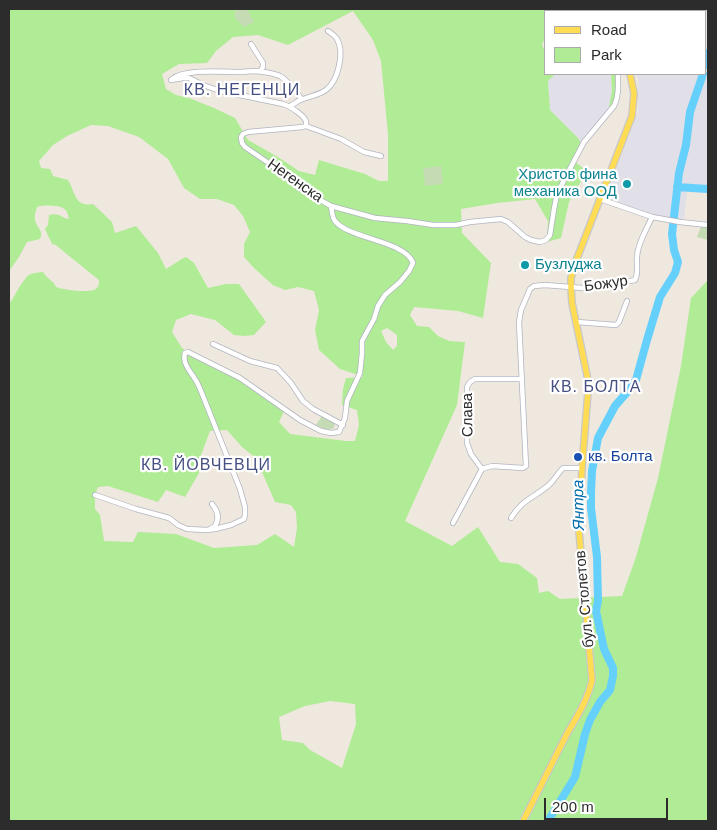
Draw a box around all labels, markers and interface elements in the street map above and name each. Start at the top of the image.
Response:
legend [544,10,707,75]
text: Road [591,21,627,38]
text: Park [591,46,622,63]
district label: КВ. НЕГЕНЦИ [182,81,302,101]
street label: Негенска [264,155,326,207]
place label: Христов фина механика ООД [514,166,617,201]
marker: Христов фина механика ООД [621,178,633,190]
place label: Бузлуджа [535,256,602,274]
marker: Бузлуджа [519,259,531,271]
street label: Божур [583,272,629,296]
district label: КВ. БОЛТА [549,378,643,398]
street label: Слава [459,393,477,437]
place label: кв. Болта [588,448,653,466]
marker: кв. Болта [572,451,584,463]
district label: КВ. ЙОВЧЕВЦИ [139,456,273,476]
water label: Янтра [569,480,589,530]
street label: бул. Столетов [572,550,598,648]
scale bar [547,788,671,820]
text: 200 m [552,798,594,815]

